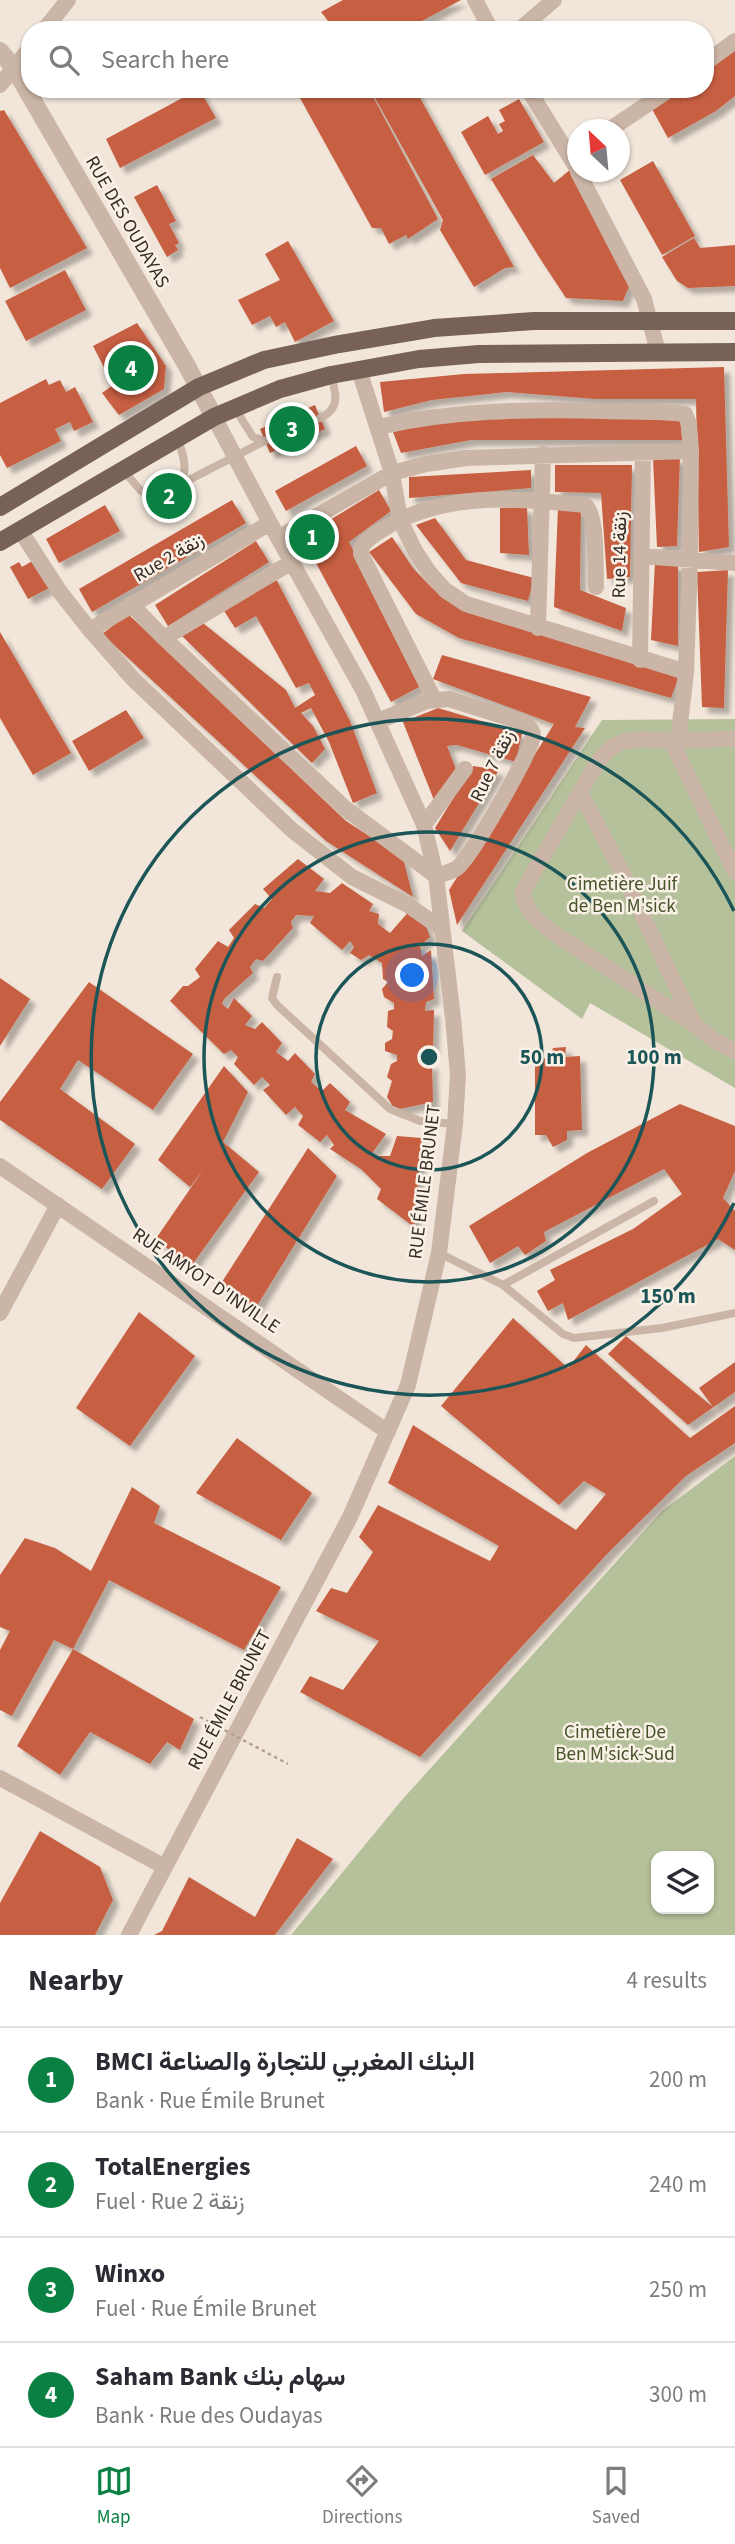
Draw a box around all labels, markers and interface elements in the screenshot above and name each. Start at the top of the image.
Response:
search box [21,21,714,98]
icon: search [45,41,83,79]
text: Search here [101,41,229,78]
north arrow [567,119,630,182]
street label: RUE DES OUDAYAS [78,151,176,293]
pin: 4 [108,342,154,394]
pin: 3 [269,403,315,455]
pin: 2 [146,470,192,522]
pin: 1 [289,511,335,563]
street label: Rue 14 زنقة [606,511,634,599]
street label: Rue 2 زنقة [129,527,209,589]
street label: Rue 7 زنقة [464,725,522,807]
park label: Cimetière Juif de Ben M'sick [567,871,679,920]
your location [395,958,429,992]
text: 50 m [520,1042,564,1072]
text: 100 m [626,1042,682,1072]
centre of rings [417,1045,441,1069]
street label: RUE ÉMILE BRUNET [402,1103,448,1261]
street label: RUE AMYOT D'INVILLE [127,1221,285,1341]
text: 150 m [640,1281,696,1311]
street label: RUE ÉMILE BRUNET [182,1625,278,1775]
park label: Cimetière De Ben M'sick-Sud [555,1719,675,1768]
map controls [651,1851,714,1914]
button: layers [651,1851,714,1914]
text: Nearby [28,1959,123,2002]
text: 4 results [627,1964,707,1997]
text: BMCI البنك المغربي للتجارة والصناعة [95,2043,475,2080]
text: 1 [45,2063,57,2096]
text: 200 m [649,2063,707,2096]
text: Bank · Rue Émile Brunet [95,2084,325,2117]
text: TotalEnergies [95,2148,251,2185]
text: 2 [45,2168,57,2201]
text: 240 m [649,2168,707,2201]
text: Fuel · Rue 2 زنقة [95,2185,245,2218]
text: Winxo [95,2255,165,2292]
text: 3 [45,2273,57,2306]
text: 250 m [649,2273,707,2306]
text: Fuel · Rue Émile Brunet [95,2292,317,2325]
text: Saham Bank سهام بنك [95,2358,346,2395]
text: 4 [45,2378,57,2411]
text: 300 m [649,2378,707,2411]
text: Bank · Rue des Oudayas [95,2399,323,2432]
tab: Map [95,2462,133,2531]
tab: Directions [322,2462,402,2531]
tab: Saved [592,2462,640,2531]

